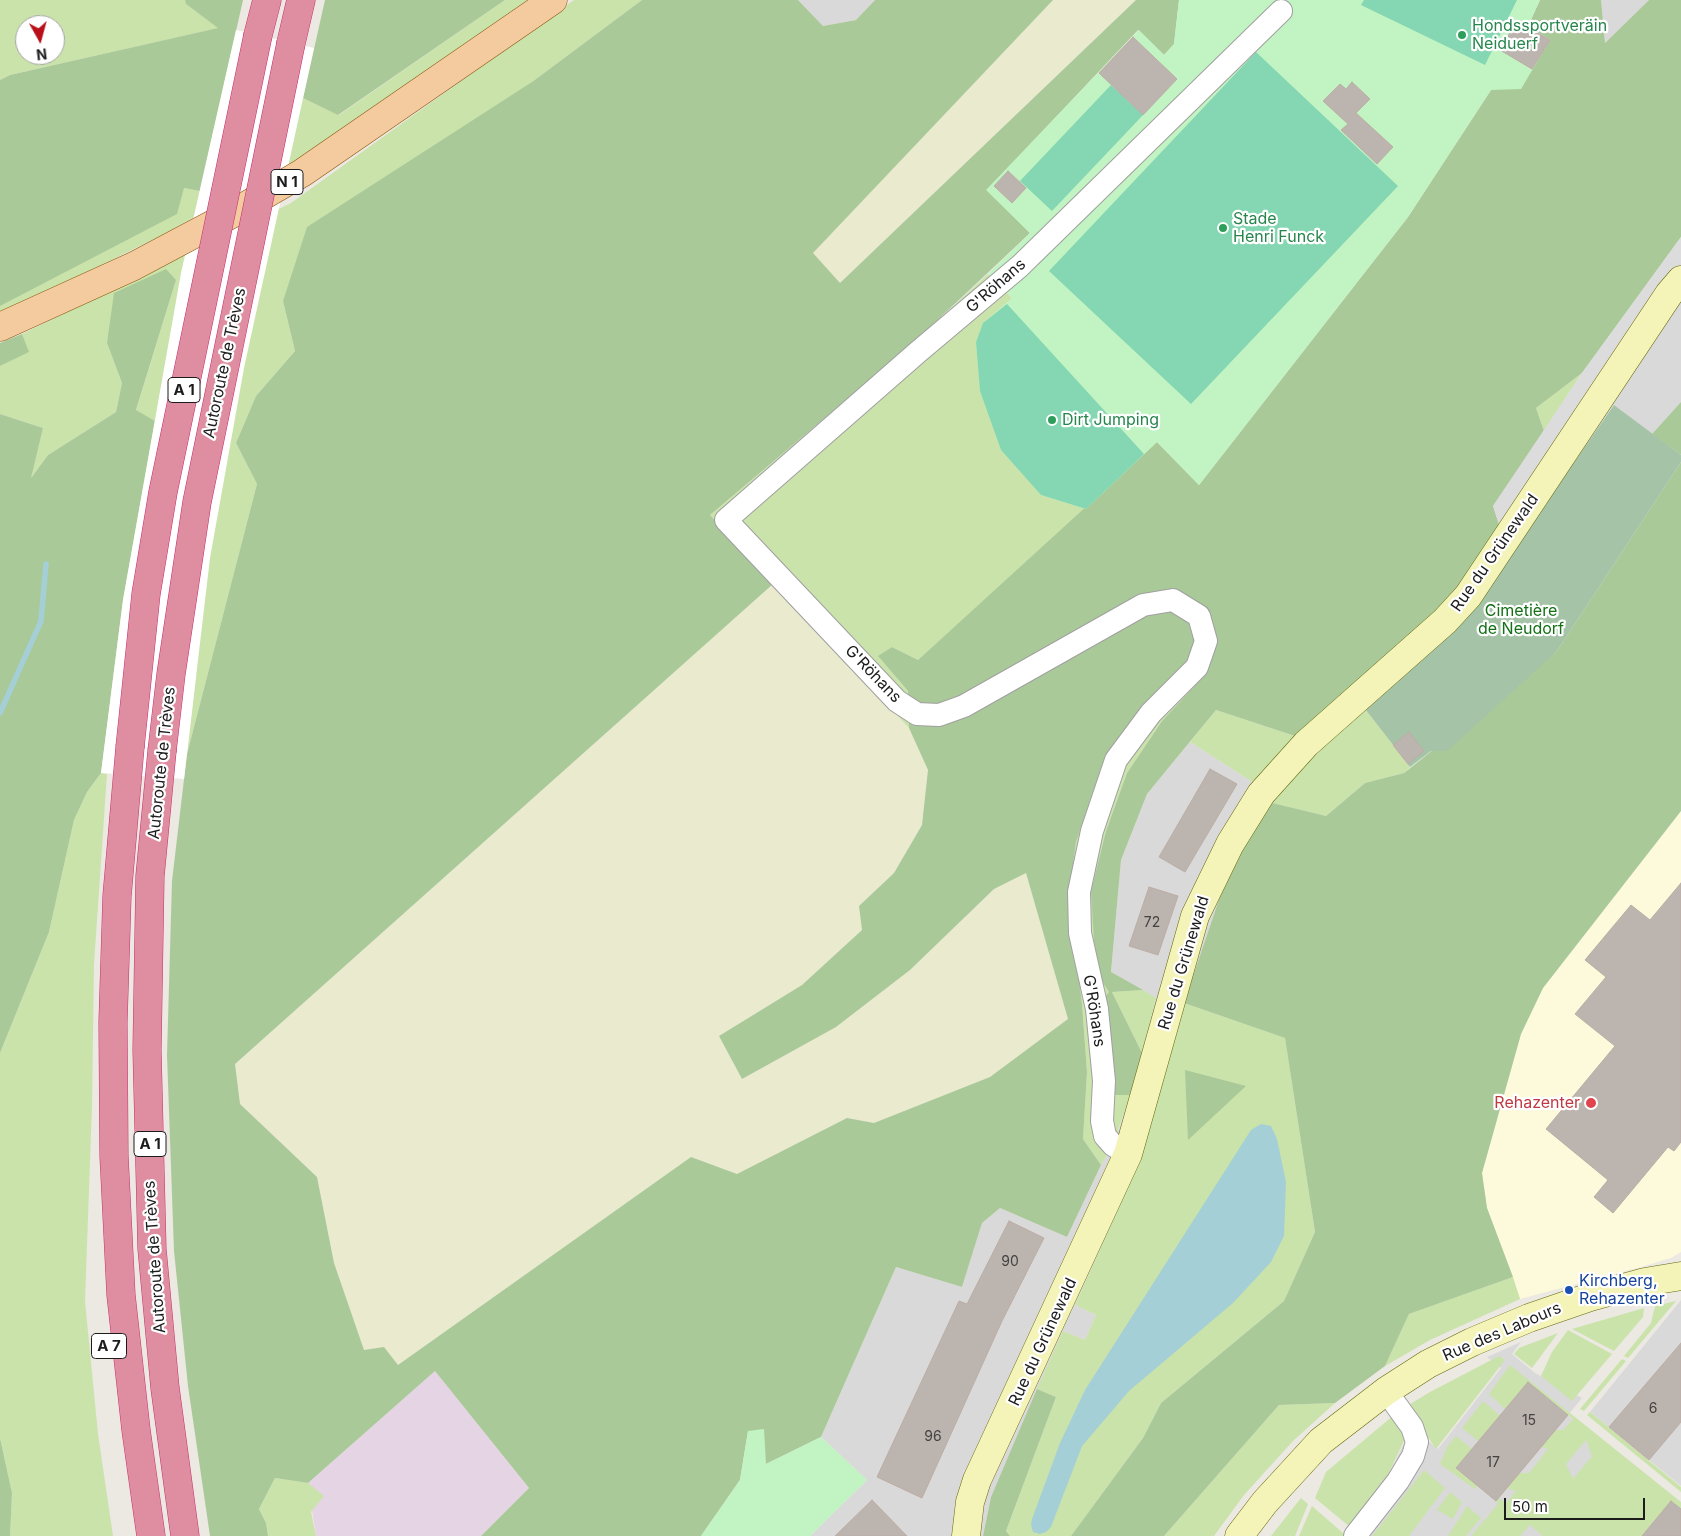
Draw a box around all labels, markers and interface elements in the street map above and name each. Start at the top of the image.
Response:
north arrow [15,15,65,65]
place label: Hondssportveräin Neiduerf [1472,16,1607,54]
marker: Hondssportveräin Neiduerf [1456,29,1468,41]
text: N [35,45,48,63]
road number: N 1 [271,170,303,194]
place label: Stade Henri Funck [1233,209,1324,247]
marker: Stade Henri Funck [1217,222,1229,234]
street label: G'Röhans [962,255,1030,317]
street label: Autoroute de Trèves [200,286,250,440]
road number: A 1 [168,378,200,402]
place label: Dirt Jumping [1062,410,1159,430]
marker: Dirt Jumping [1046,414,1058,426]
street label: Rue du Grünewald [1447,491,1543,615]
park label: Cimetière de Neudorf [1478,601,1564,639]
street label: G'Röhans [841,641,905,707]
street label: Autoroute de Trèves [144,686,180,840]
street label: Rue du Grünewald [1154,894,1214,1032]
house number: 72 [1144,915,1160,931]
street label: G'Röhans [1079,974,1109,1048]
place label: Rehazenter [1494,1093,1580,1113]
marker: Rehazenter [1584,1096,1598,1110]
road number: A 1 [134,1132,166,1156]
street label: Autoroute de Trèves [140,1180,170,1334]
house number: 90 [1001,1254,1019,1270]
place label: Kirchberg, Rehazenter [1579,1271,1665,1309]
street label: Rue du Grünewald [1005,1275,1081,1409]
marker: Kirchberg, Rehazenter [1563,1284,1575,1296]
street label: Rue des Labours [1440,1298,1564,1366]
road number: A 7 [92,1334,126,1358]
house number: 6 [1649,1401,1657,1417]
house number: 15 [1522,1413,1536,1429]
house number: 96 [924,1429,942,1445]
house number: 17 [1486,1455,1500,1471]
scale bar [1506,1488,1647,1520]
text: 50 m [1512,1497,1548,1516]

